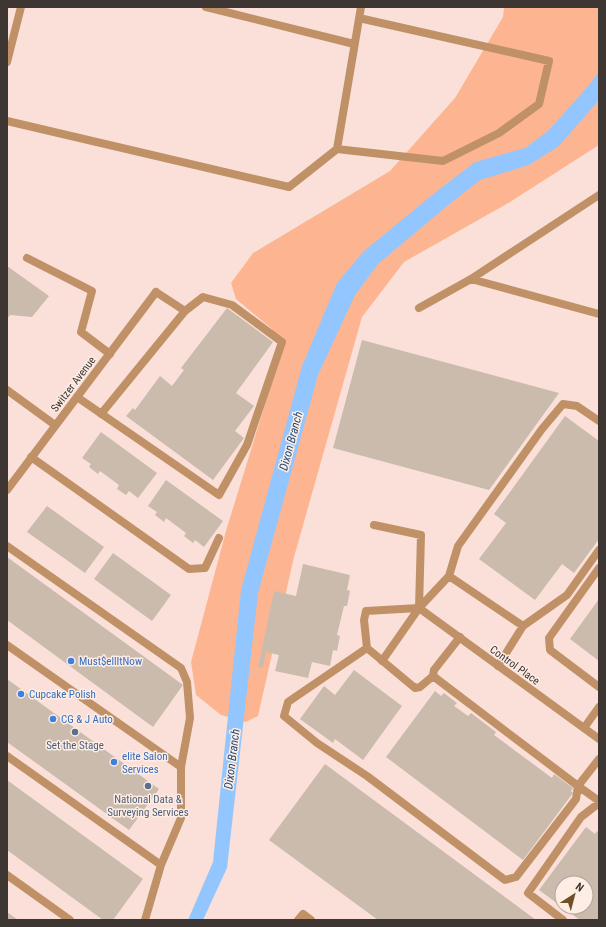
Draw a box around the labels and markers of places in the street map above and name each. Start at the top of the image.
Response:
place label: Must$ellItNow [79,655,142,668]
marker: Must$ellItNow [66,656,76,666]
place label: Cupcake Polish [29,688,96,701]
marker: Cupcake Polish [16,689,26,699]
place label: CG & J Auto [61,713,113,726]
marker: CG & J Auto [48,714,58,724]
marker: Set the Stage [70,727,80,737]
place label: Set the Stage [46,739,104,752]
place label: elite Salon Services [122,750,168,776]
marker: elite Salon Services [109,757,119,767]
marker: National Data & Surveying Services [143,781,153,791]
place label: National Data & Surveying Services [107,793,189,819]

